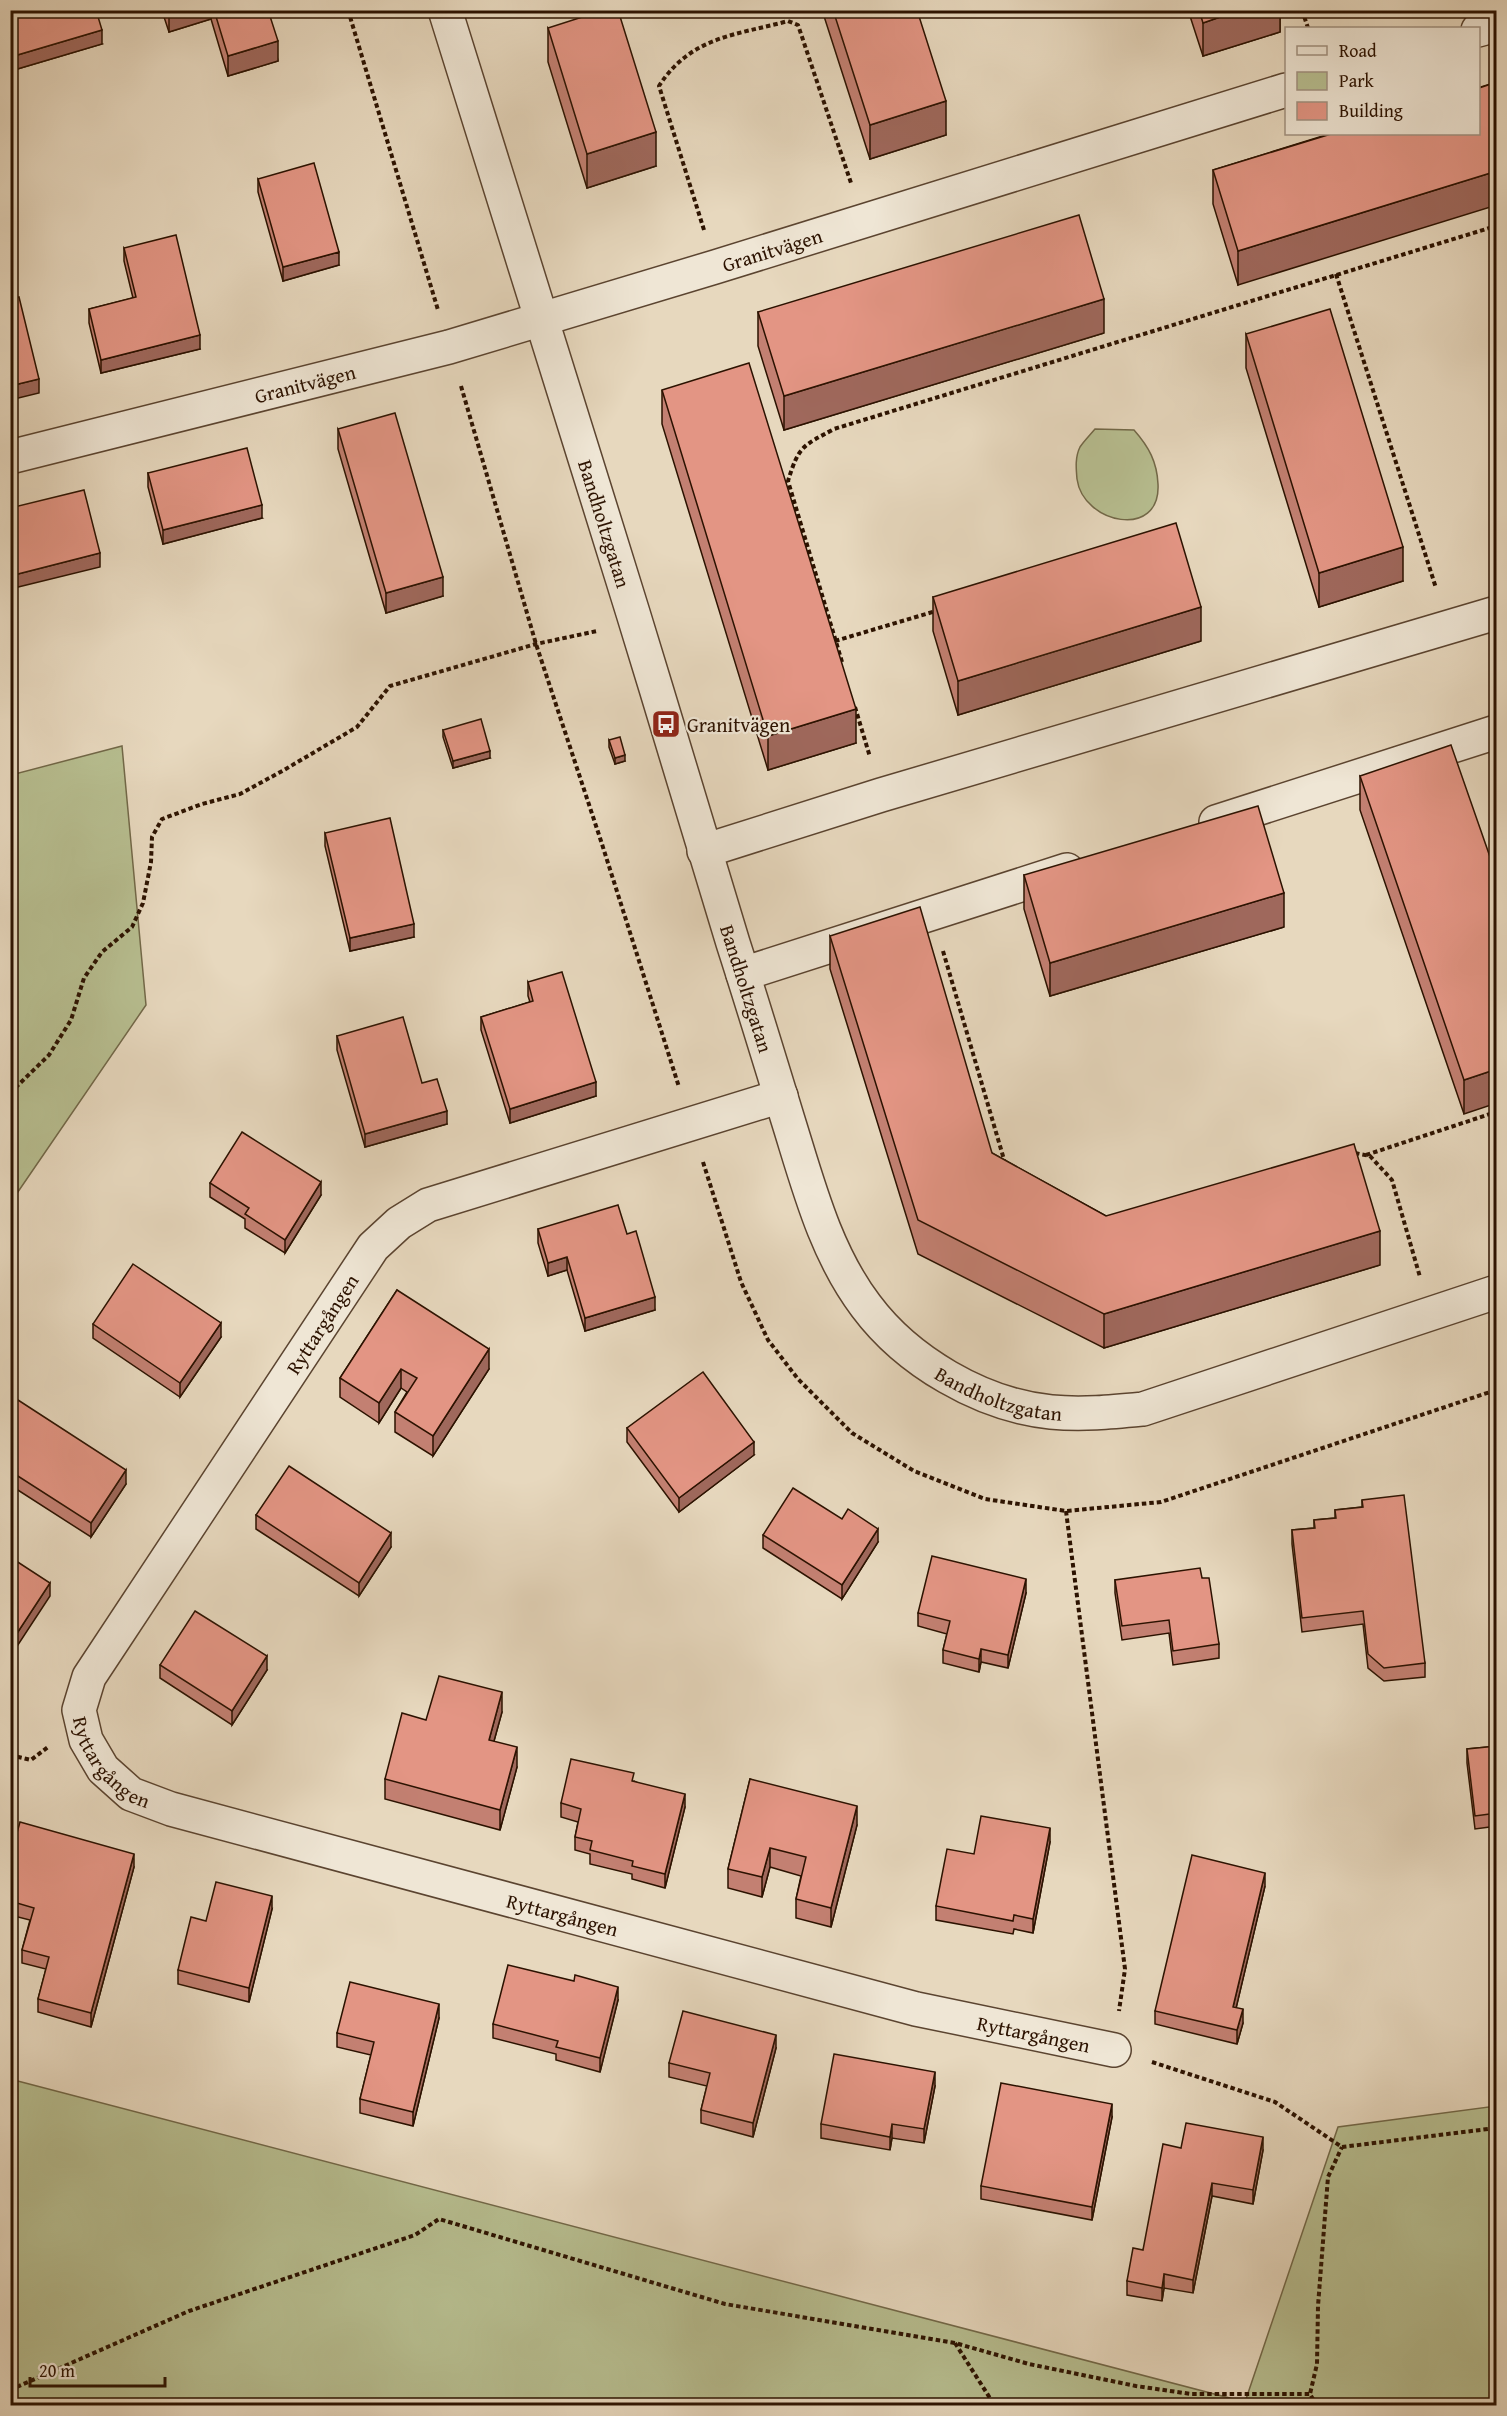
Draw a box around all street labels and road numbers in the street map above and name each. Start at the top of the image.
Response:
street label: Granitvägen [718,220,826,278]
street label: Granitvägen [251,357,358,410]
street label: Bandholtzgatan [572,456,639,591]
street label: Bandholtzgatan [714,921,781,1056]
street label: Ryttargången [279,1268,365,1380]
street label: Bandholtzgatan [930,1359,1063,1427]
street label: Ryttargången [66,1713,154,1814]
street label: Ryttargången [504,1885,622,1943]
street label: Ryttargången [975,2008,1093,2059]

